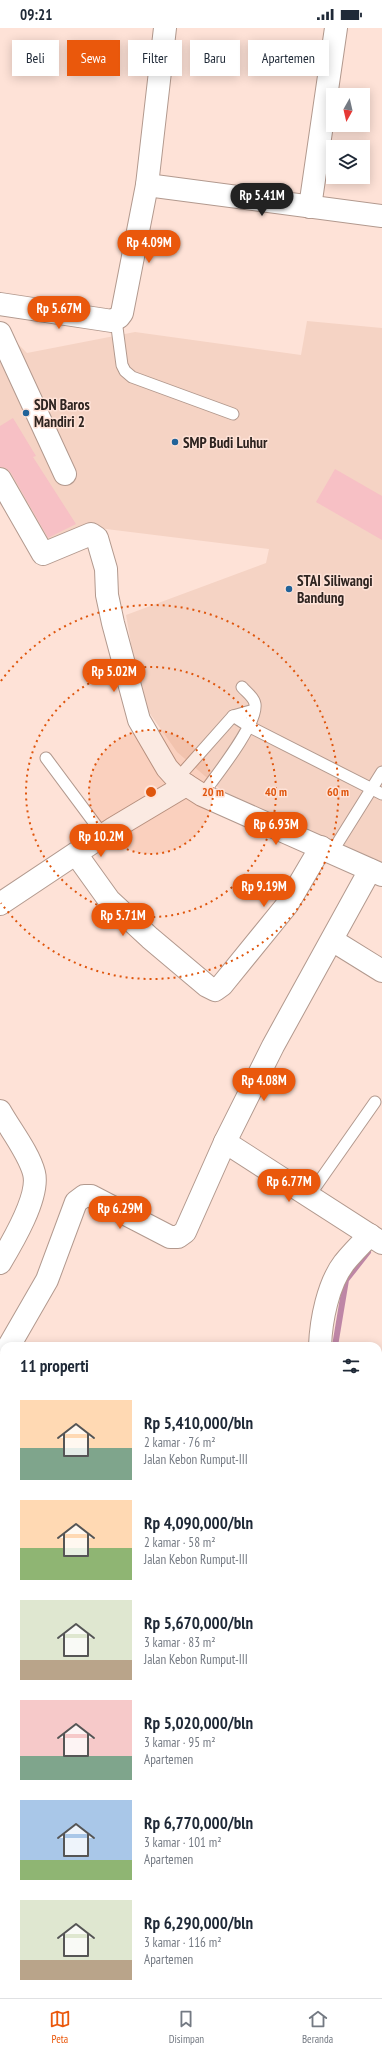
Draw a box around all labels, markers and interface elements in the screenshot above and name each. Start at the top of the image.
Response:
text: 09:21 [20,5,52,24]
chip: Beli [12,40,59,76]
chip: Sewa [67,40,120,76]
chip: Filter [128,40,182,76]
chip: Baru [190,40,240,76]
chip: Apartemen [248,40,329,76]
north arrow [326,88,370,132]
map controls [326,88,370,184]
button: layers [326,140,370,184]
pin: Rp 5.41M [221,183,303,217]
text: Rp 5.41M [239,187,285,204]
pin: Rp 4.09M [108,230,190,264]
text: Rp 4.09M [126,234,172,251]
pin: Rp 5.67M [18,296,100,330]
text: Rp 5.67M [36,300,82,317]
place label: SDN Baros Mandiri 2 [34,395,90,431]
marker: SDN Baros Mandiri 2 [21,408,31,418]
place label: SMP Budi Luhur [183,433,268,452]
marker: SMP Budi Luhur [170,437,180,447]
place label: STAI Siliwangi Bandung [297,571,373,607]
marker: STAI Siliwangi Bandung [284,584,294,594]
pin: Rp 5.02M [73,659,155,693]
text: Rp 5.02M [91,663,137,680]
text: 20 m [202,784,224,799]
text: 40 m [265,784,287,799]
text: 60 m [327,784,349,799]
centre of rings [144,785,158,799]
pin: Rp 6.93M [235,812,317,846]
text: Rp 6.93M [253,816,299,833]
pin: Rp 10.2M [60,824,142,858]
text: Rp 10.2M [78,828,124,845]
pin: Rp 9.19M [223,874,305,908]
text: Rp 9.19M [241,878,287,895]
pin: Rp 5.71M [82,903,164,937]
text: Rp 5.71M [100,907,146,924]
pin: Rp 4.08M [223,1068,305,1102]
text: Rp 4.08M [241,1072,287,1089]
pin: Rp 6.77M [248,1169,330,1203]
text: Rp 6.77M [266,1173,312,1190]
pin: Rp 6.29M [79,1196,161,1230]
text: Rp 6.29M [97,1200,143,1217]
text: 11 properti [20,1355,89,1377]
icon: filters [340,1355,362,1377]
text: Rp 5,410,000/bln [144,1412,253,1434]
icon: home [52,1416,100,1464]
text: 2 kamar · 76 m² [144,1434,216,1451]
text: Jalan Kebon Rumput-III [144,1451,248,1468]
text: Rp 4,090,000/bln [144,1512,253,1534]
icon: home [52,1516,100,1564]
text: 2 kamar · 58 m² [144,1534,216,1551]
text: Jalan Kebon Rumput-III [144,1551,248,1568]
text: Rp 5,670,000/bln [144,1612,253,1634]
icon: home [52,1616,100,1664]
text: 3 kamar · 83 m² [144,1634,216,1651]
text: Jalan Kebon Rumput-III [144,1651,248,1668]
text: Rp 5,020,000/bln [144,1712,253,1734]
icon: home [52,1716,100,1764]
text: 3 kamar · 95 m² [144,1734,216,1751]
text: Apartemen [144,1751,193,1768]
text: Rp 6,770,000/bln [144,1812,253,1834]
icon: home [52,1816,100,1864]
text: 3 kamar · 101 m² [144,1834,221,1851]
text: Apartemen [144,1851,193,1868]
text: Rp 6,290,000/bln [144,1912,253,1934]
icon: home [52,1916,100,1964]
text: 3 kamar · 116 m² [144,1934,221,1951]
text: Apartemen [144,1951,193,1968]
tab: Peta [49,2008,71,2046]
tab: Disimpan [169,2008,204,2046]
tab: Beranda [302,2008,333,2046]

